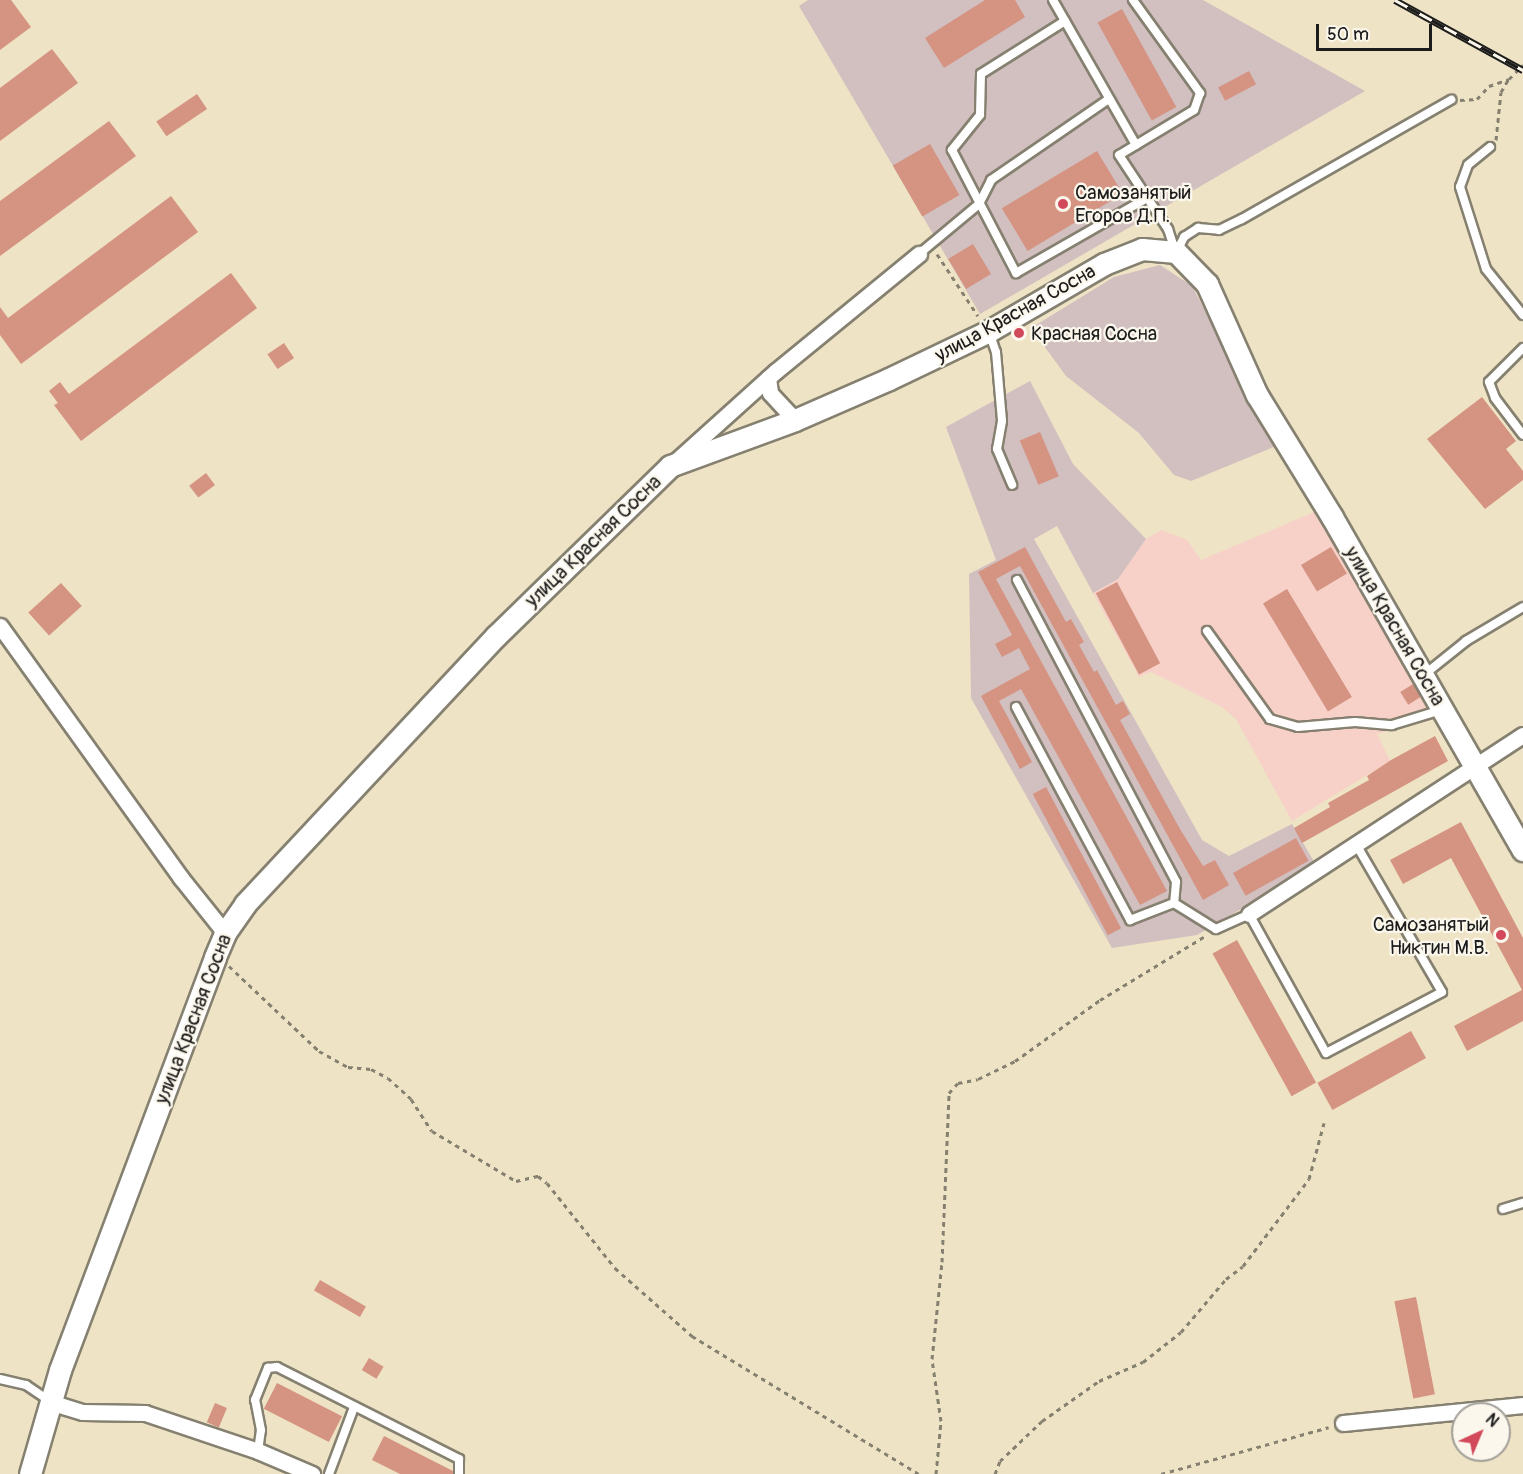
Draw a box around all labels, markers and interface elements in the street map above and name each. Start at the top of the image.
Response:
scale bar [1319,12,1434,50]
text: 50 m [1327,23,1369,46]
place label: Самозанятый Егоров Д.П. [1075,180,1191,227]
marker: Самозанятый Егоров Д.П. [1056,197,1070,211]
street label: улица Красная Сосна [930,259,1100,367]
place label: Красная Сосна [1031,321,1157,345]
marker: Красная Сосна [1012,326,1026,340]
street label: улица Красная Сосна [520,470,666,612]
street label: улица Красная Сосна [1340,542,1450,710]
place label: Самозанятый Никтин М.В. [1373,912,1489,959]
marker: Самозанятый Никтин М.В. [1494,928,1508,942]
street label: улица Красная Сосна [150,931,236,1107]
north arrow [1451,1402,1511,1462]
text: N [1481,1410,1503,1431]

